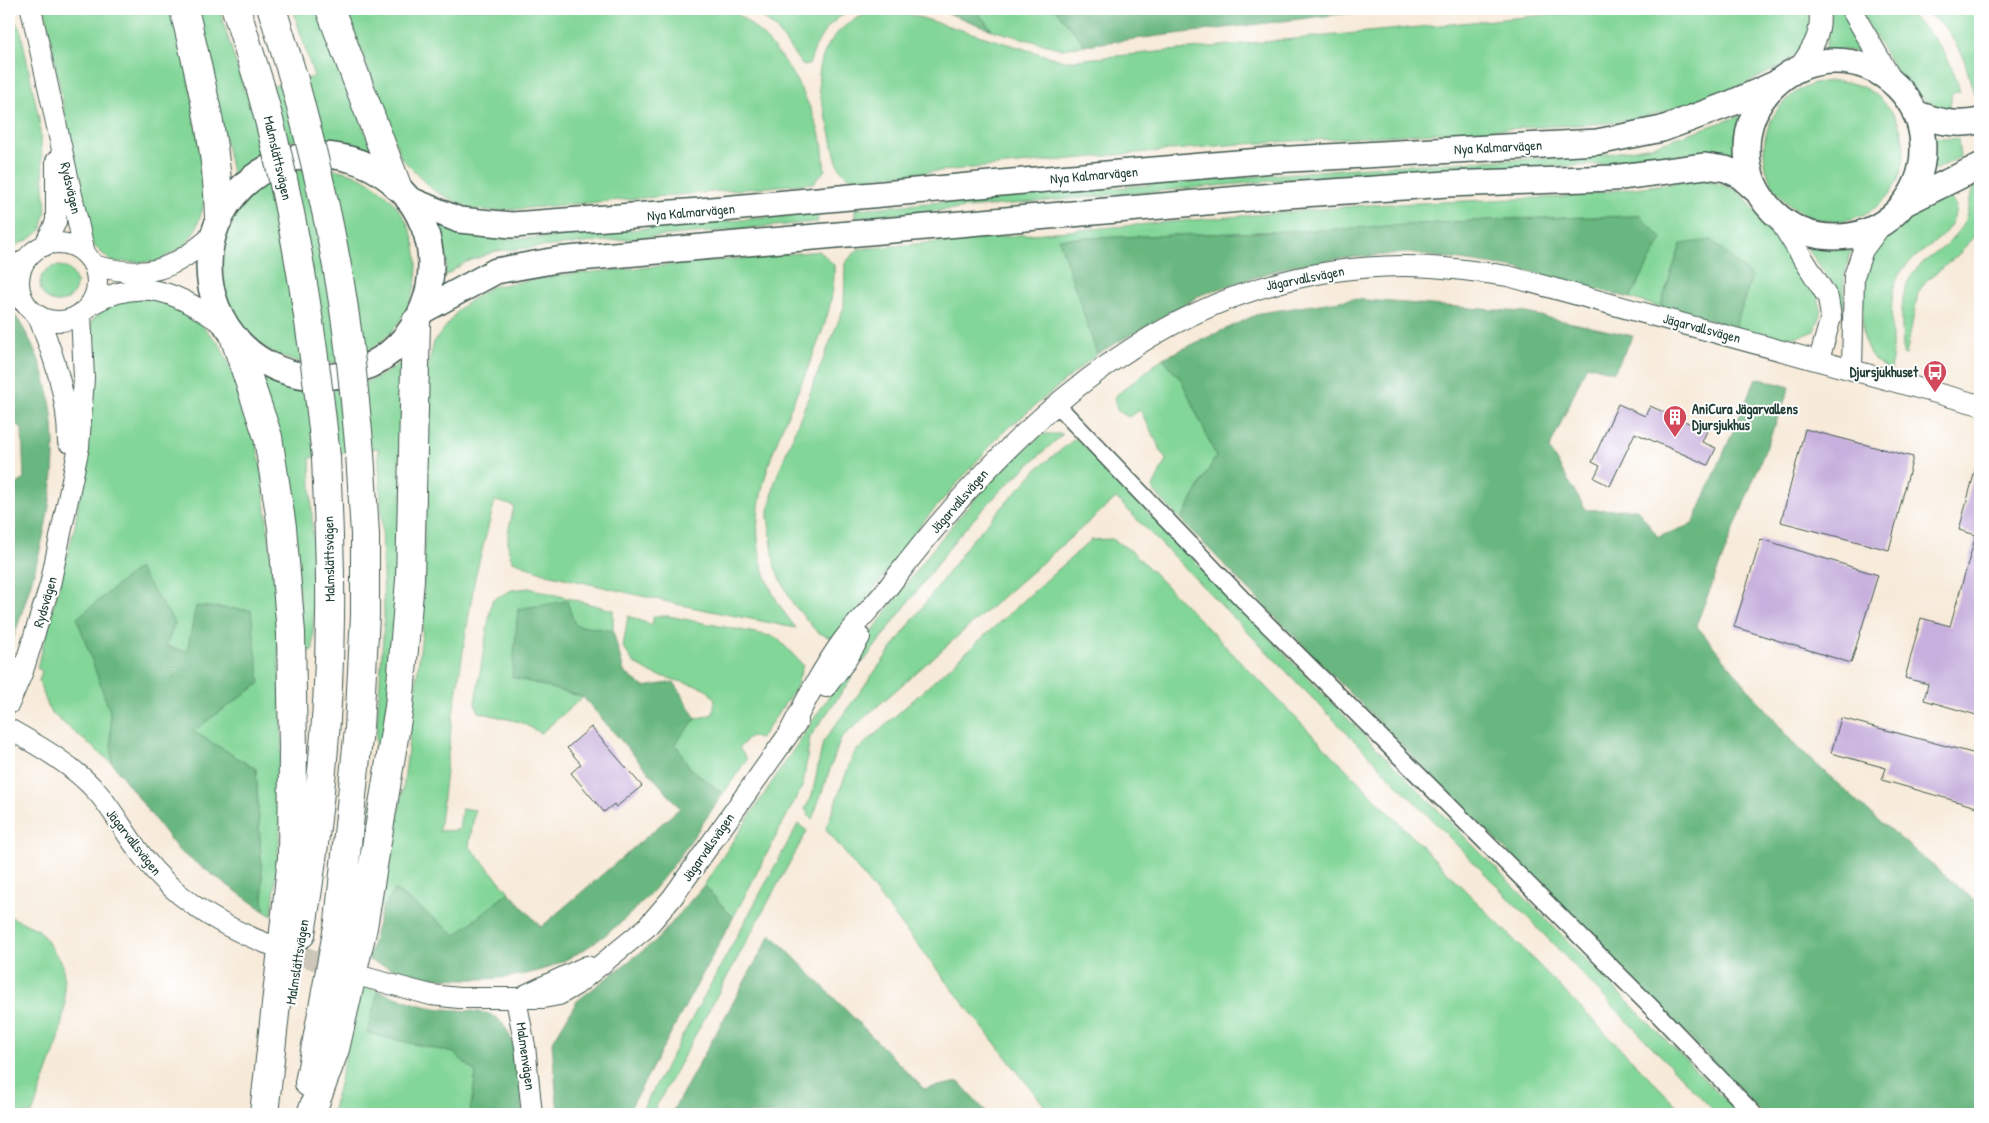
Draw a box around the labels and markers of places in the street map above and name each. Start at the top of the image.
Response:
bus stop icon: Djursjukhuset [1922,359,1948,393]
place label: Djursjukhuset [1850,362,1919,382]
place label: AniCura Jägarvallens Djursjukhus [1692,399,1798,435]
building icon: AniCura Jägarvallens Djursjukhus [1662,404,1688,438]

